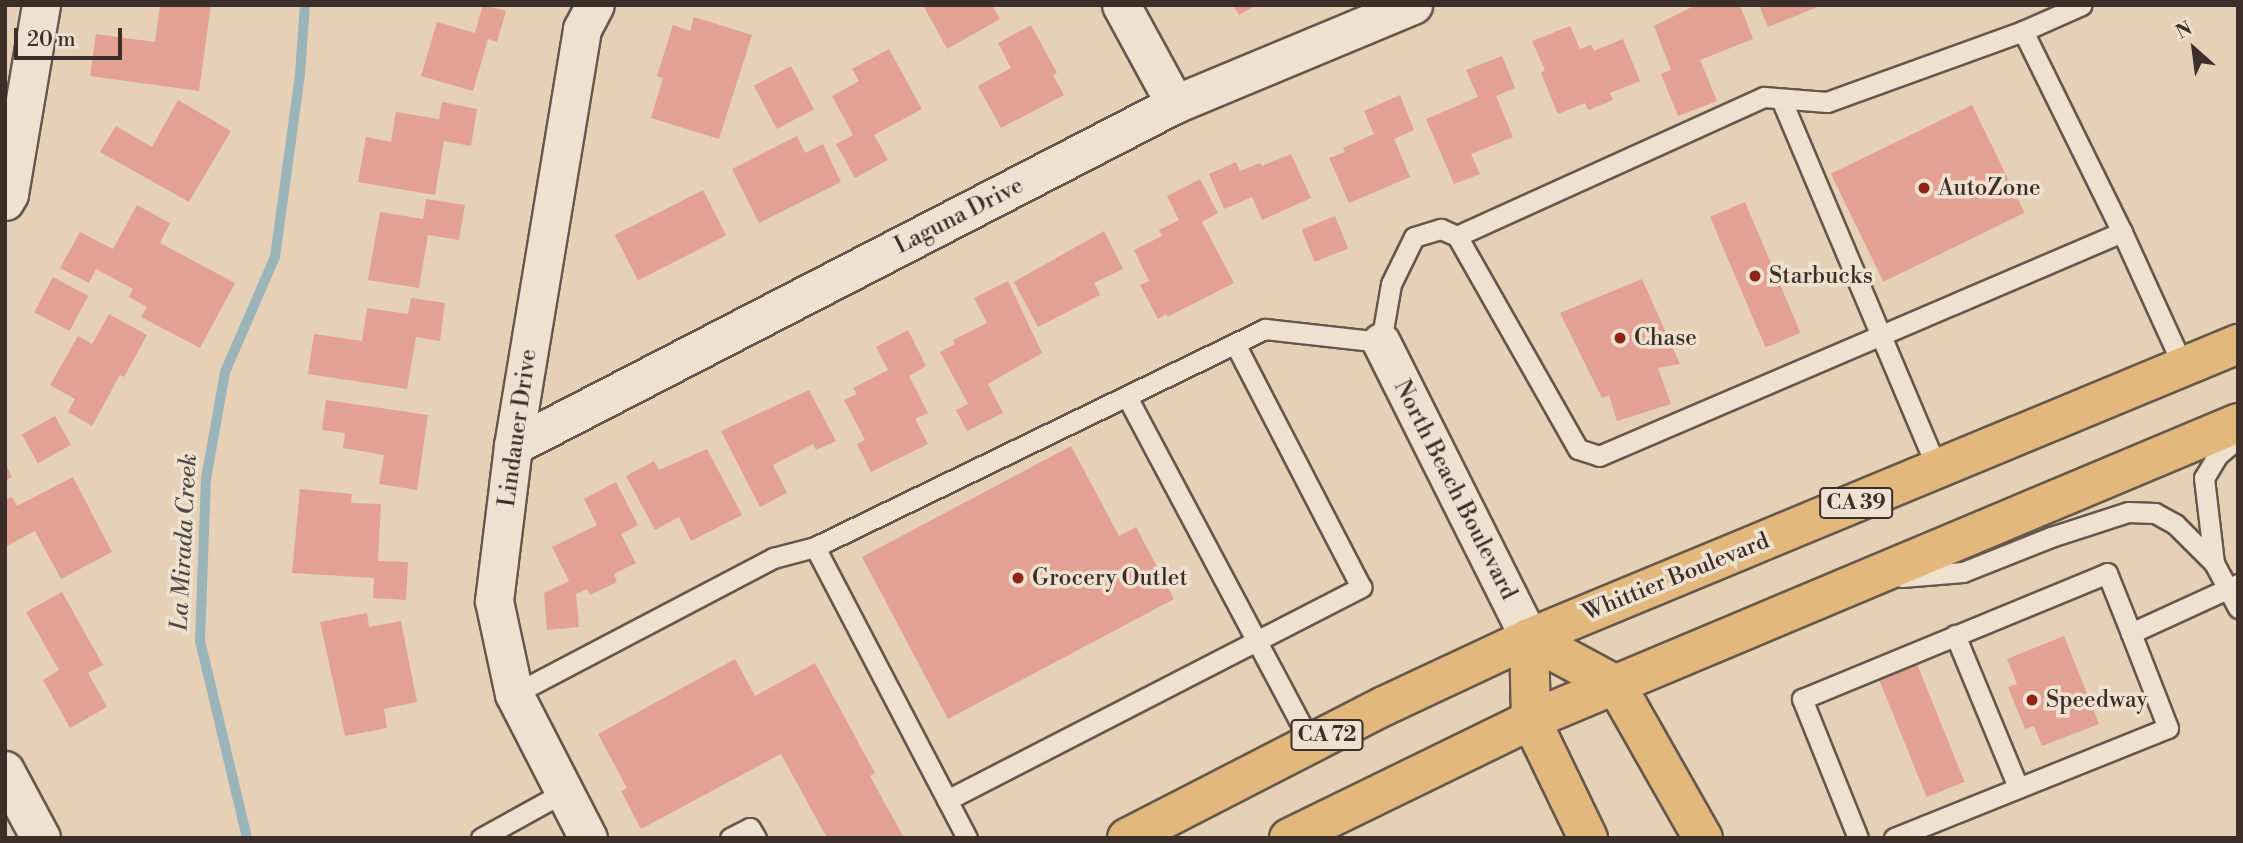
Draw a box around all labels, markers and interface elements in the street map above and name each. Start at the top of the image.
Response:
scale bar [18,14,126,58]
north arrow [2159,14,2229,84]
text: N [2172,16,2196,45]
text: 20 m [27,27,76,53]
street label: Laguna Drive [890,172,1028,260]
place label: AutoZone [1938,174,2041,202]
marker: AutoZone [1916,180,1932,196]
place label: Starbucks [1769,262,1873,290]
marker: Starbucks [1747,268,1763,284]
place label: Chase [1634,324,1697,352]
marker: Chase [1612,330,1628,346]
street label: Lindauer Drive [493,347,543,509]
street label: North Beach Boulevard [1388,376,1522,604]
water label: La Mirada Creek [166,453,204,631]
road number: CA 39 [1818,486,1895,520]
street label: Whittier Boulevard [1579,527,1773,627]
place label: Grocery Outlet [1032,564,1188,592]
marker: Grocery Outlet [1010,570,1026,586]
place label: Speedway [2046,686,2148,714]
marker: Speedway [2024,692,2040,708]
road number: CA 72 [1290,718,1364,752]

